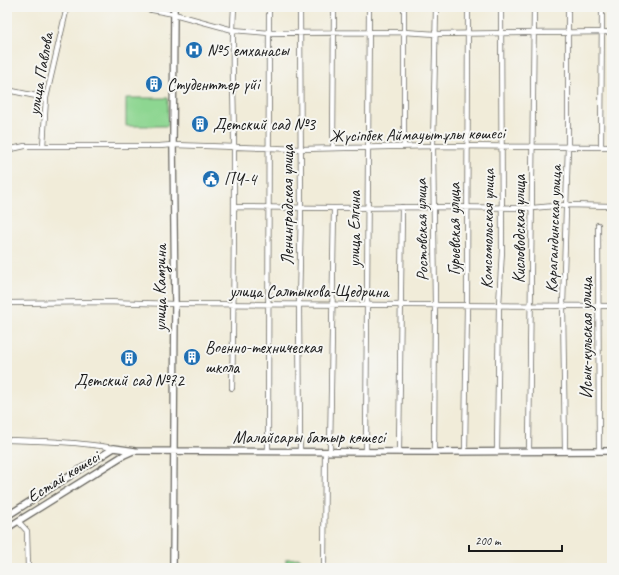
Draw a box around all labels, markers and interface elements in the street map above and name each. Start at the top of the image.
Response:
street label: улица Павлова [23,29,58,118]
hospital icon: №5 емханасы [184,40,204,60]
place label: №5 емханасы [207,40,291,61]
building icon: Студенттер үйі [144,74,164,94]
place label: Студенттер үйі [167,74,261,95]
building icon: Детский сад №3 [190,114,210,134]
place label: Детский сад №3 [213,114,316,135]
street label: Жүсіпбек Аймауытұлы көшесі [329,122,507,147]
street label: Ленинградская улица [277,144,298,265]
street label: Карагандинская улица [541,163,566,293]
street label: Комсомольская улица [476,168,499,289]
public building icon: ПЧ-4 [201,169,221,189]
place label: ПЧ-4 [224,169,259,190]
street label: Кисловодская улица [509,174,530,283]
street label: Ростовская улица [410,177,433,281]
street label: Гурьевская улица [444,181,465,275]
street label: улица Елгина [344,190,365,268]
street label: улица Камзина [150,243,172,332]
street label: Исык-кульская улица [576,275,597,399]
street label: улица Салтыкова-Щедрина [228,281,391,302]
place label: Военно-техническая школа [205,337,323,378]
building icon: Военно-техническая школа [182,347,202,367]
building icon: Детский сад №72 [119,348,139,368]
place label: Детский сад №72 [74,370,185,391]
street label: Малайсары батыр көшесі [233,427,387,448]
street label: Естай көшесі [23,445,105,507]
scale bar [469,527,562,553]
text: 200 m [475,533,502,549]

